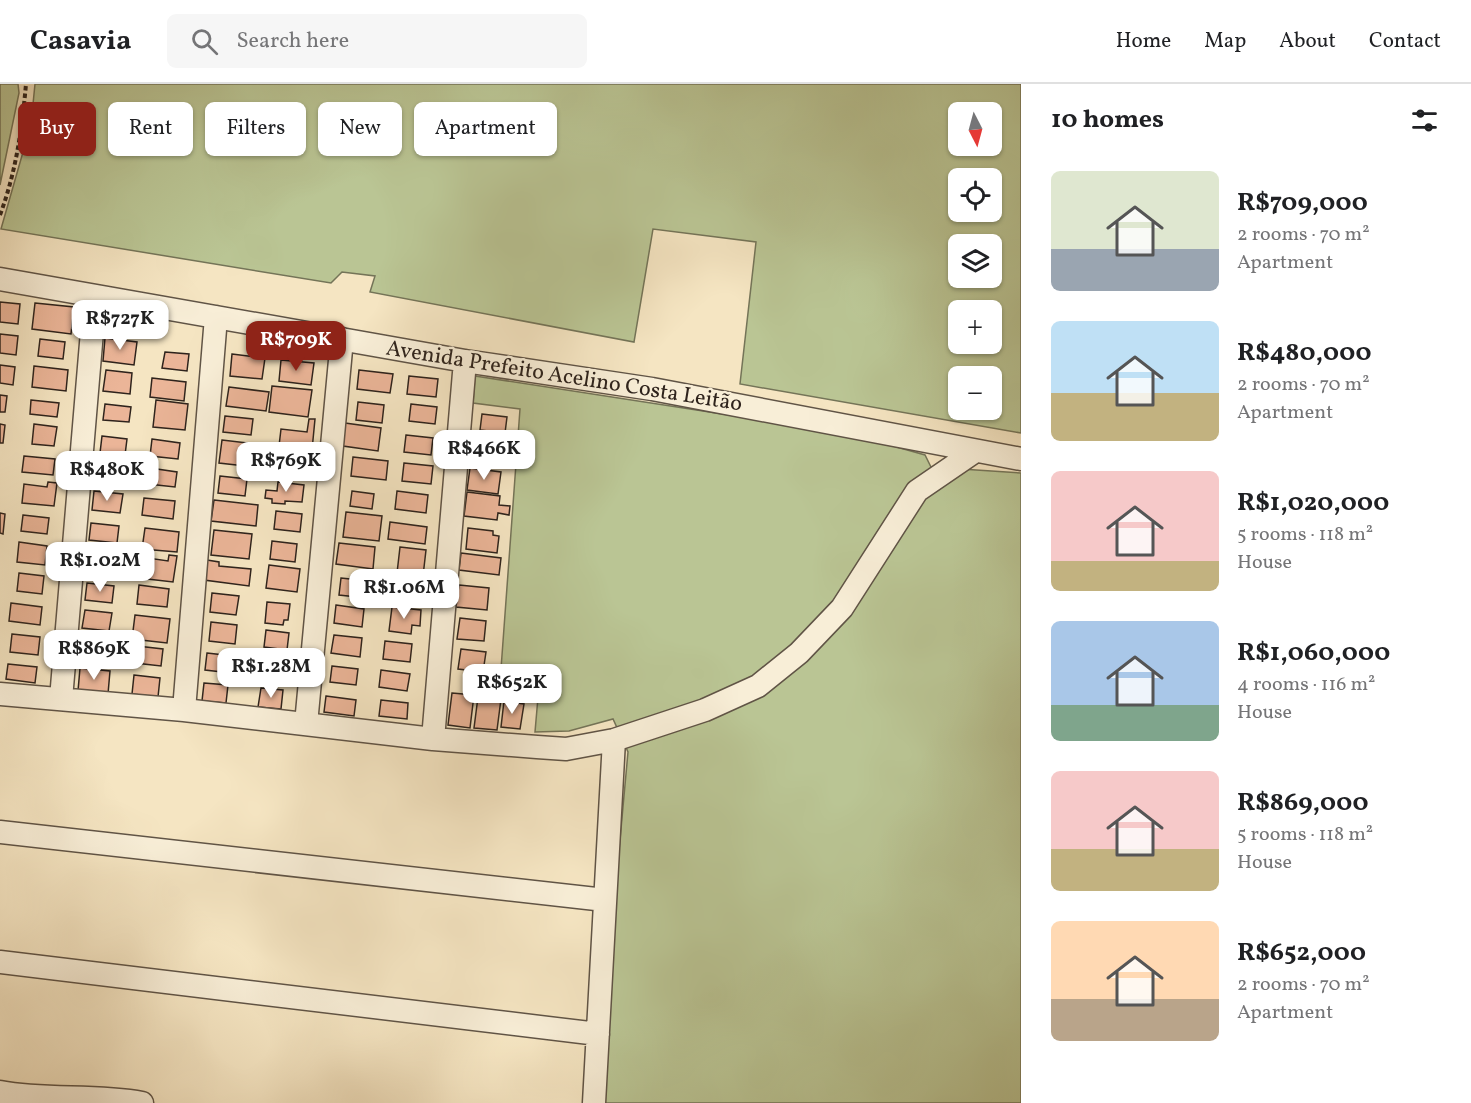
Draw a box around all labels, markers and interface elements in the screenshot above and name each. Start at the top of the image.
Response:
search box [167,14,587,68]
text: Casavia [30,22,131,61]
icon: search [188,25,221,58]
text: Search here [236,26,349,57]
text: Home [1116,27,1171,56]
text: Map [1204,27,1246,56]
text: About [1279,27,1336,56]
text: Contact [1369,27,1441,56]
chip: Buy [18,102,96,156]
chip: Rent [108,102,193,156]
chip: Filters [205,102,306,156]
chip: New [318,102,402,156]
chip: Apartment [414,102,557,156]
north arrow [948,102,1002,156]
map controls [948,102,1002,420]
text: 10 homes [1051,102,1164,138]
icon: filters [1408,104,1441,137]
button: locate [948,168,1002,222]
text: R$709,000 [1237,185,1368,221]
icon: home [1099,195,1171,267]
text: 2 rooms · 70 m² [1237,221,1370,249]
button: layers [948,234,1002,288]
text: Apartment [1237,249,1333,277]
pin: R$727K [71,300,169,351]
button: + [948,300,1002,354]
text: R$727K [86,305,154,333]
pin: R$709K [247,321,345,372]
text: R$709K [260,326,332,354]
street label: Avenida Prefeito Acelino Costa Leitão [384,334,744,420]
text: R$480,000 [1237,335,1372,371]
icon: home [1099,345,1171,417]
button: − [948,366,1002,420]
text: 2 rooms · 70 m² [1237,371,1370,399]
text: Apartment [1237,399,1333,427]
pin: R$466K [435,430,533,481]
text: R$466K [447,435,521,463]
pin: R$769K [237,442,335,493]
text: R$769K [250,447,322,475]
pin: R$480K [58,451,156,502]
text: R$480K [70,456,144,484]
text: R$1,020,000 [1237,485,1389,521]
icon: home [1099,495,1171,567]
text: 5 rooms · 118 m² [1237,521,1373,549]
pin: R$1.02M [45,542,155,593]
text: R$1.02M [60,547,140,575]
text: House [1237,549,1292,577]
pin: R$1.06M [349,569,459,620]
text: R$1.06M [363,574,445,602]
pin: R$869K [45,630,143,681]
text: R$869K [58,635,130,663]
text: R$1,060,000 [1237,635,1390,671]
icon: home [1099,645,1171,717]
pin: R$1.28M [216,648,326,699]
text: R$1.28M [231,653,311,681]
pin: R$652K [463,664,561,715]
text: R$652K [477,669,547,697]
text: 4 rooms · 116 m² [1237,671,1376,699]
text: House [1237,699,1292,727]
text: R$869,000 [1237,785,1369,821]
icon: home [1099,795,1171,867]
text: 5 rooms · 118 m² [1237,821,1373,849]
text: House [1237,849,1292,877]
text: R$652,000 [1237,935,1366,971]
icon: home [1099,945,1171,1017]
text: 2 rooms · 70 m² [1237,971,1370,999]
text: Apartment [1237,999,1333,1027]

